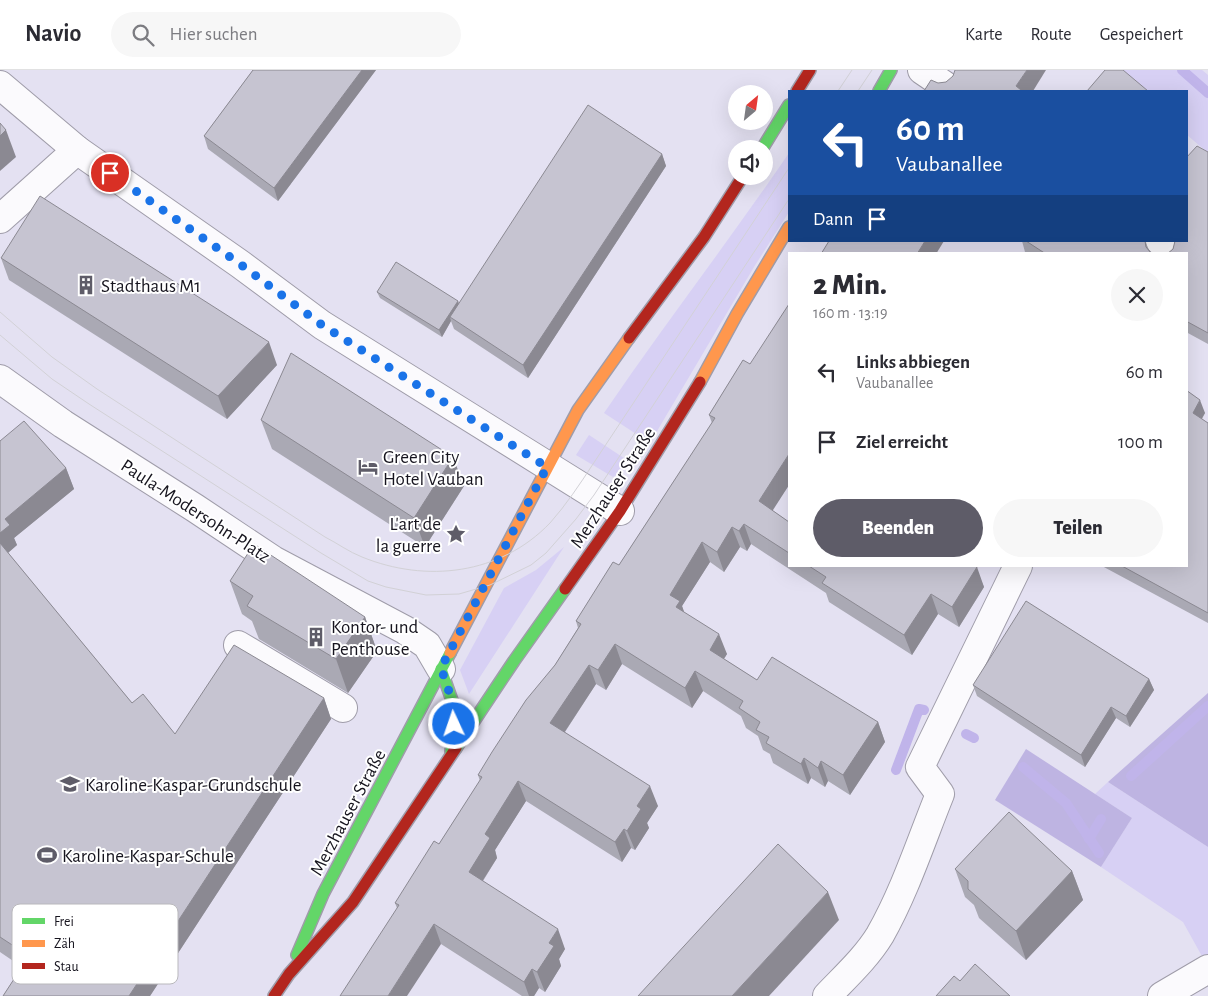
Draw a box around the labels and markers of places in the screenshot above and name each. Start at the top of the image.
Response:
pin [89,152,131,194]
building icon: Stadthaus M1 [75,274,97,296]
place label: Stadthaus M1 [101,277,201,296]
place label: Green City Hotel Vauban [383,448,484,489]
hotel icon: Green City Hotel Vauban [357,456,379,478]
place label: L'art de la guerre [376,515,441,556]
place icon: L'art de la guerre [445,523,467,545]
place label: Kontor- und Penthouse [331,618,419,659]
building icon: Kontor- und Penthouse [305,626,327,648]
school or university icon: Karoline-Kaspar-Grundschule [59,773,81,795]
place label: Karoline-Kaspar-Grundschule [85,776,302,795]
sports icon: Karoline-Kaspar-Schule [36,844,58,866]
place label: Karoline-Kaspar-Schule [62,847,234,866]

